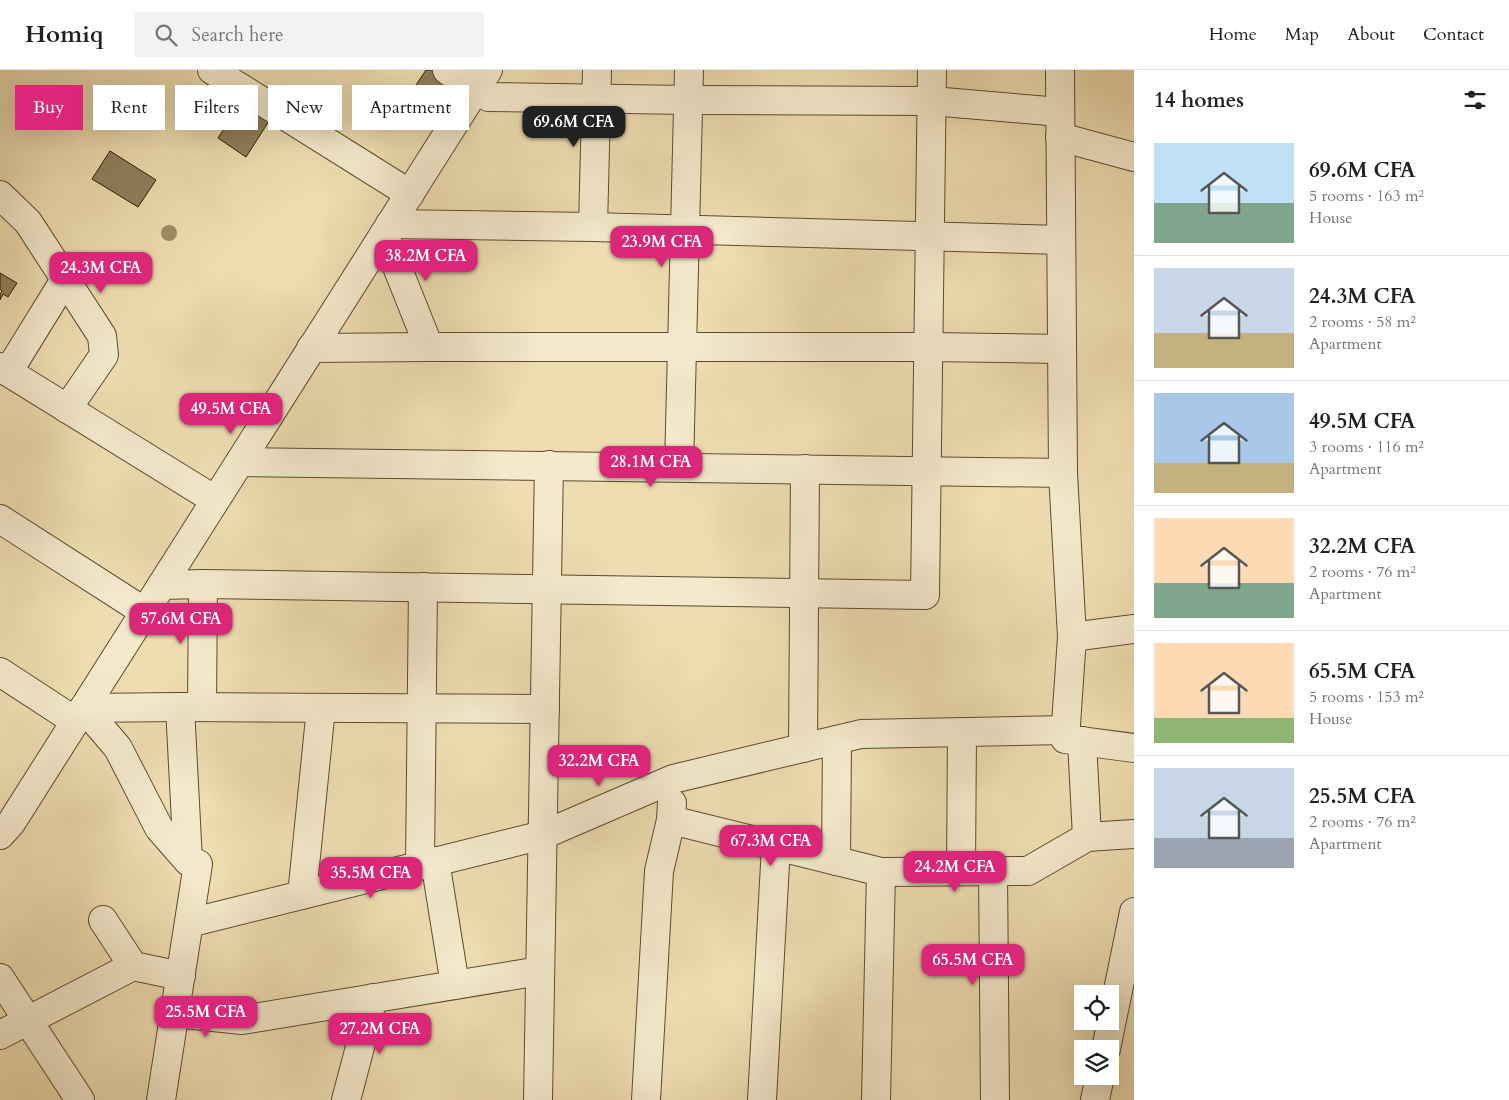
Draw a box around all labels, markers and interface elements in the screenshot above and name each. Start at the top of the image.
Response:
search box [134,12,484,57]
text: Homiq [25,18,104,51]
icon: search [152,21,180,49]
text: Search here [192,22,284,48]
text: Home [1209,22,1257,47]
text: Map [1285,22,1319,47]
text: About [1347,22,1395,47]
text: Contact [1423,22,1484,47]
chip: Buy [15,85,83,130]
chip: Rent [93,85,165,130]
chip: Filters [175,85,258,130]
chip: New [268,85,342,130]
chip: Apartment [352,85,469,130]
text: 14 homes [1154,86,1244,115]
icon: filters [1461,86,1489,114]
pin: 69.6M CFA [517,106,631,148]
text: 69.6M CFA [533,111,615,133]
text: 69.6M CFA [1309,156,1416,185]
icon: home [1194,163,1254,223]
text: 5 rooms · 163 m² [1309,185,1424,207]
text: House [1309,207,1352,229]
pin: 23.9M CFA [605,226,719,268]
text: 23.9M CFA [621,231,703,253]
pin: 38.2M CFA [369,240,483,282]
text: 38.2M CFA [385,245,467,267]
pin: 24.3M CFA [44,252,158,294]
text: 24.3M CFA [60,257,142,279]
text: 24.3M CFA [1309,282,1416,311]
icon: home [1194,288,1254,348]
text: 2 rooms · 58 m² [1309,311,1416,333]
text: Apartment [1309,333,1382,355]
pin: 49.5M CFA [174,392,288,435]
text: 49.5M CFA [190,398,272,420]
text: 49.5M CFA [1309,407,1416,436]
icon: home [1194,413,1254,473]
text: 3 rooms · 116 m² [1309,436,1424,458]
pin: 28.1M CFA [594,446,708,488]
text: 28.1M CFA [610,451,692,473]
text: Apartment [1309,458,1382,480]
text: 32.2M CFA [1309,532,1416,561]
icon: home [1194,538,1254,598]
text: 2 rooms · 76 m² [1309,561,1416,583]
text: Apartment [1309,583,1382,605]
pin: 57.6M CFA [124,602,238,645]
text: 57.6M CFA [140,608,222,630]
text: 65.5M CFA [1309,657,1416,686]
icon: home [1194,663,1254,723]
text: 5 rooms · 153 m² [1309,686,1424,708]
text: House [1309,708,1352,730]
pin: 32.2M CFA [542,744,656,787]
text: 32.2M CFA [558,750,640,772]
text: 25.5M CFA [1309,782,1416,811]
icon: home [1194,788,1254,848]
text: 2 rooms · 76 m² [1309,811,1416,833]
pin: 67.3M CFA [714,824,828,867]
text: 67.3M CFA [730,830,812,852]
text: Apartment [1309,833,1382,855]
pin: 24.2M CFA [898,850,1012,893]
pin: 35.5M CFA [314,856,428,899]
text: 24.2M CFA [914,856,996,878]
text: 35.5M CFA [330,862,412,884]
pin: 65.5M CFA [916,944,1030,986]
text: 65.5M CFA [932,949,1014,971]
map controls [1074,985,1119,1085]
button: locate [1074,985,1119,1030]
pin: 25.5M CFA [149,996,263,1038]
text: 25.5M CFA [165,1001,247,1023]
pin: 27.2M CFA [323,1012,437,1055]
text: 27.2M CFA [339,1018,421,1040]
button: layers [1074,1040,1119,1085]

